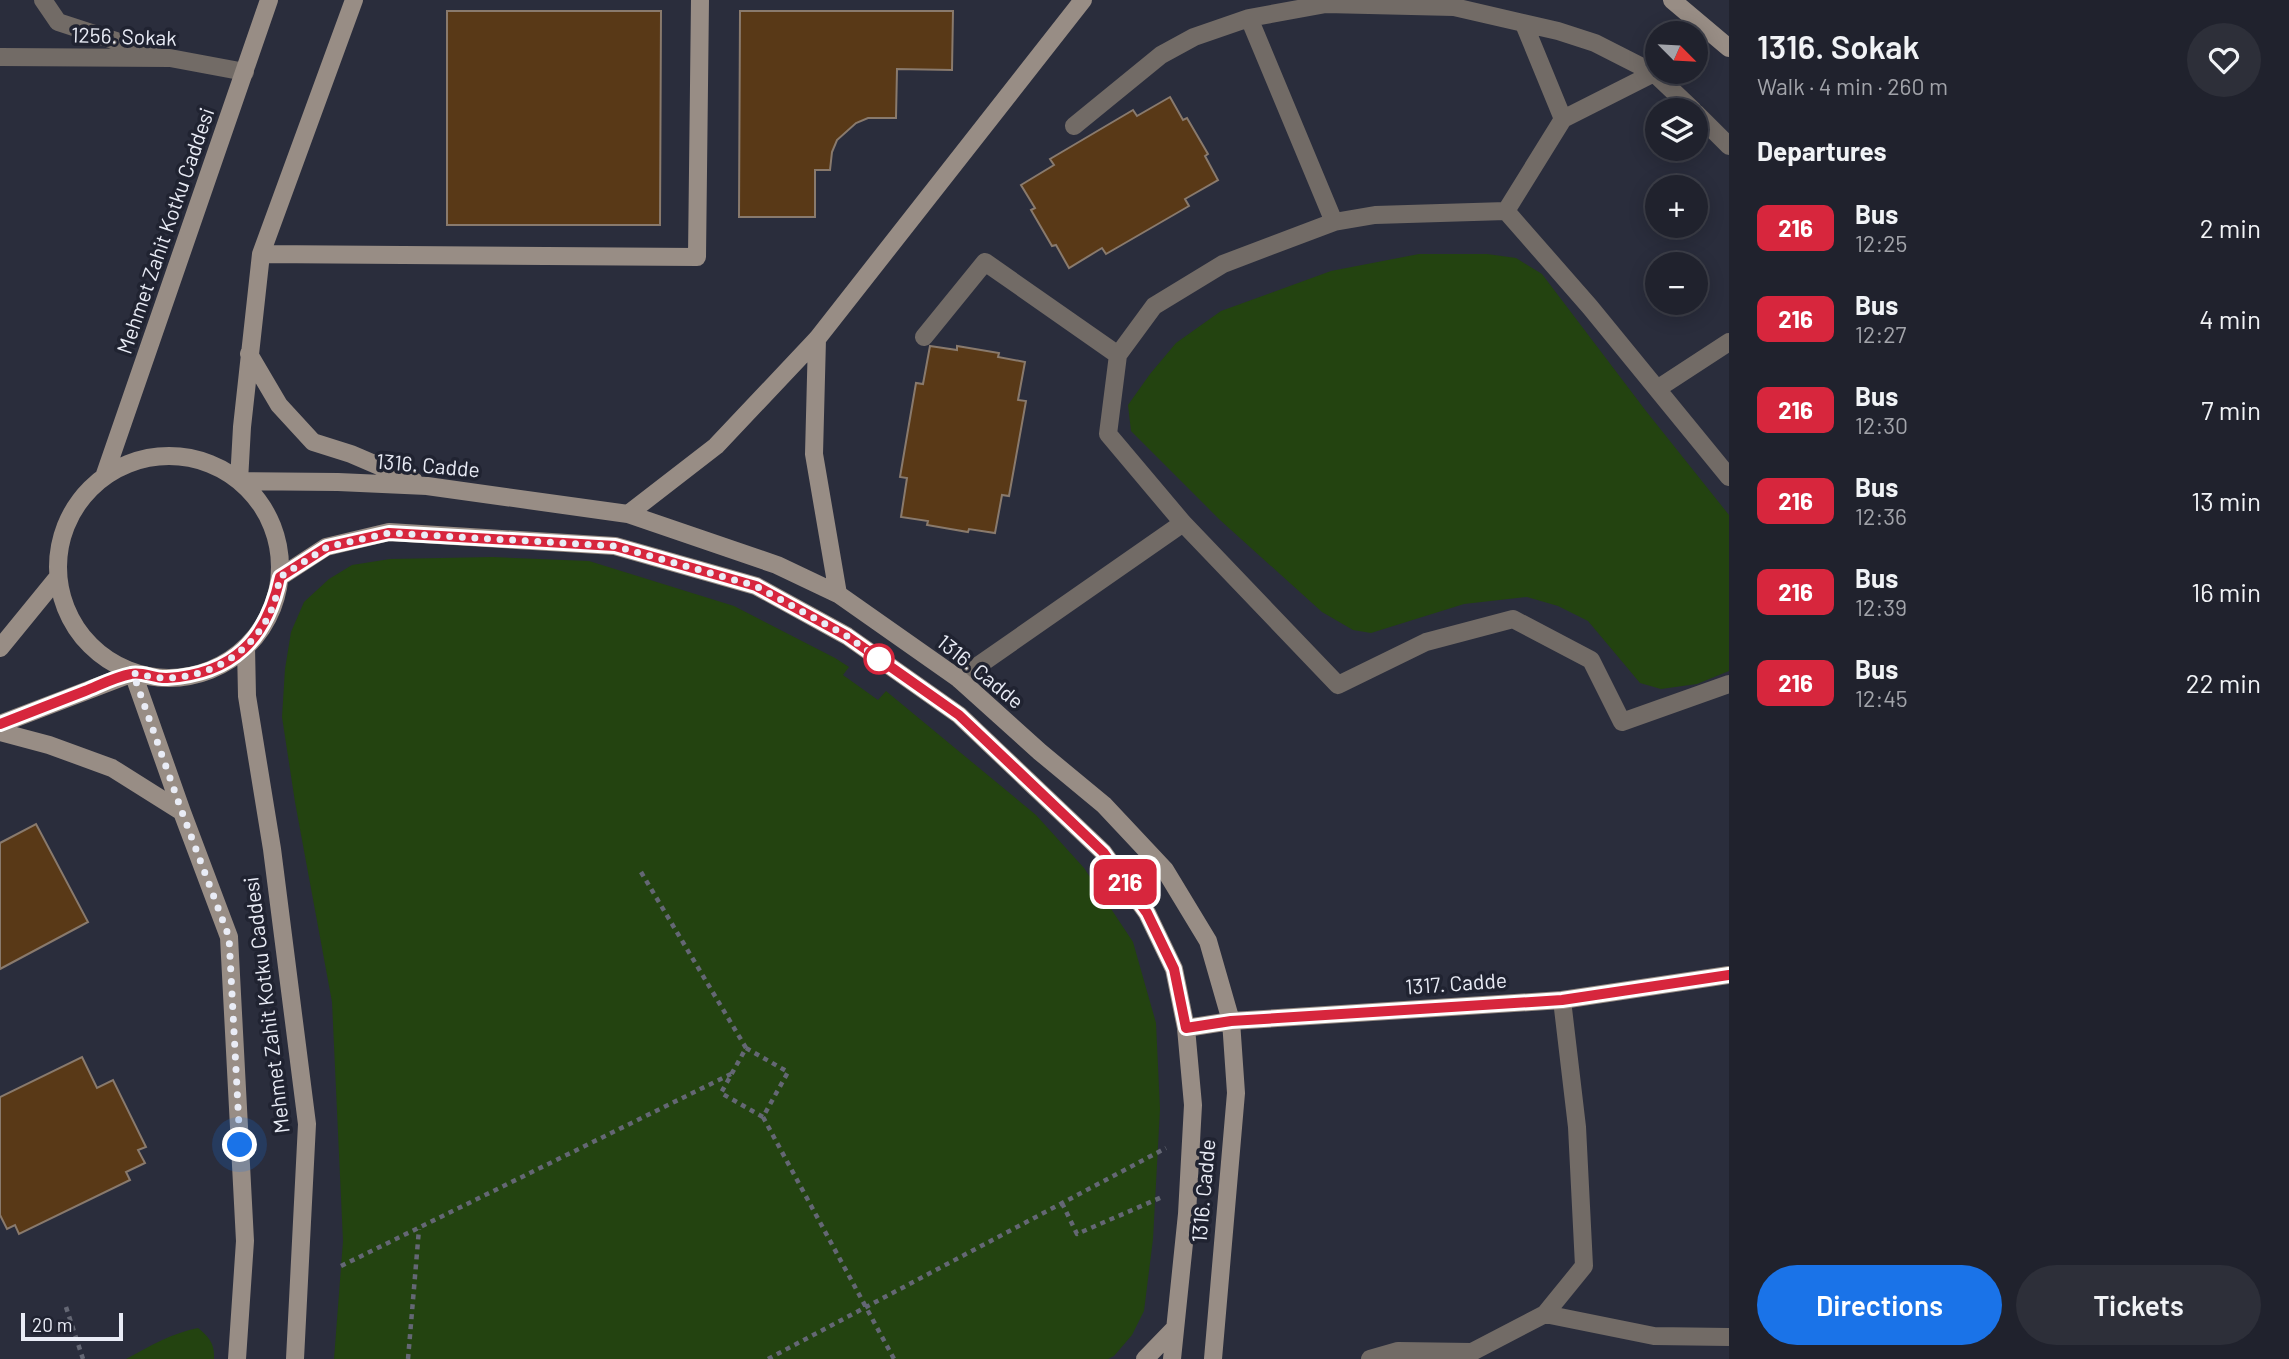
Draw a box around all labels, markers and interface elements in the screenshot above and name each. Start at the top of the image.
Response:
street label: 1256. Sokak [71,21,177,50]
north arrow [1645,21,1708,84]
map controls [1645,21,1708,315]
button: heart [2187,23,2261,97]
text: 1316. Sokak [1757,26,1920,66]
text: Walk · 4 min · 260 m [1757,72,1948,100]
button: layers [1645,98,1708,161]
street label: Mehmet Zahit Kotku Caddesi [111,104,218,357]
text: Departures [1757,135,1887,166]
button: + [1645,175,1708,238]
text: Bus [1855,198,1898,229]
text: 2 min [2200,212,2261,243]
text: 216 [1778,213,1813,242]
text: 12:25 [1855,229,1907,257]
button: − [1645,252,1708,315]
text: Bus [1855,289,1898,320]
text: 4 min [2199,303,2261,334]
text: 216 [1778,304,1813,333]
text: 12:27 [1855,320,1906,348]
text: Bus [1855,380,1898,411]
text: 7 min [2201,394,2261,425]
text: 216 [1778,395,1813,424]
text: 12:30 [1855,411,1908,439]
street label: 1316. Cadde [375,448,481,481]
text: Bus [1855,471,1898,502]
text: 13 min [2191,485,2261,516]
text: 216 [1778,486,1813,515]
text: 12:36 [1855,502,1907,530]
text: Bus [1855,562,1898,593]
text: 16 min [2191,576,2261,607]
text: 216 [1778,577,1813,606]
text: 12:39 [1855,593,1907,621]
street label: 1316. Cadde [933,628,1029,713]
unlabelled marker [864,644,894,674]
text: Bus [1855,653,1898,684]
text: 22 min [2186,667,2261,698]
text: 216 [1778,668,1813,697]
text: 12:45 [1855,684,1908,712]
line badge: 216 [1085,859,1165,905]
text: 216 [1108,867,1142,896]
street label: Mehmet Zahit Kotku Caddesi [237,875,294,1135]
street label: 1317. Cadde [1404,966,1508,999]
your location [222,1127,257,1162]
street label: 1316. Cadde [1186,1138,1219,1244]
button: Directions [1757,1265,2002,1345]
button: Tickets [2016,1265,2261,1345]
scale bar [21,1310,122,1342]
text: 20 m [32,1313,72,1336]

